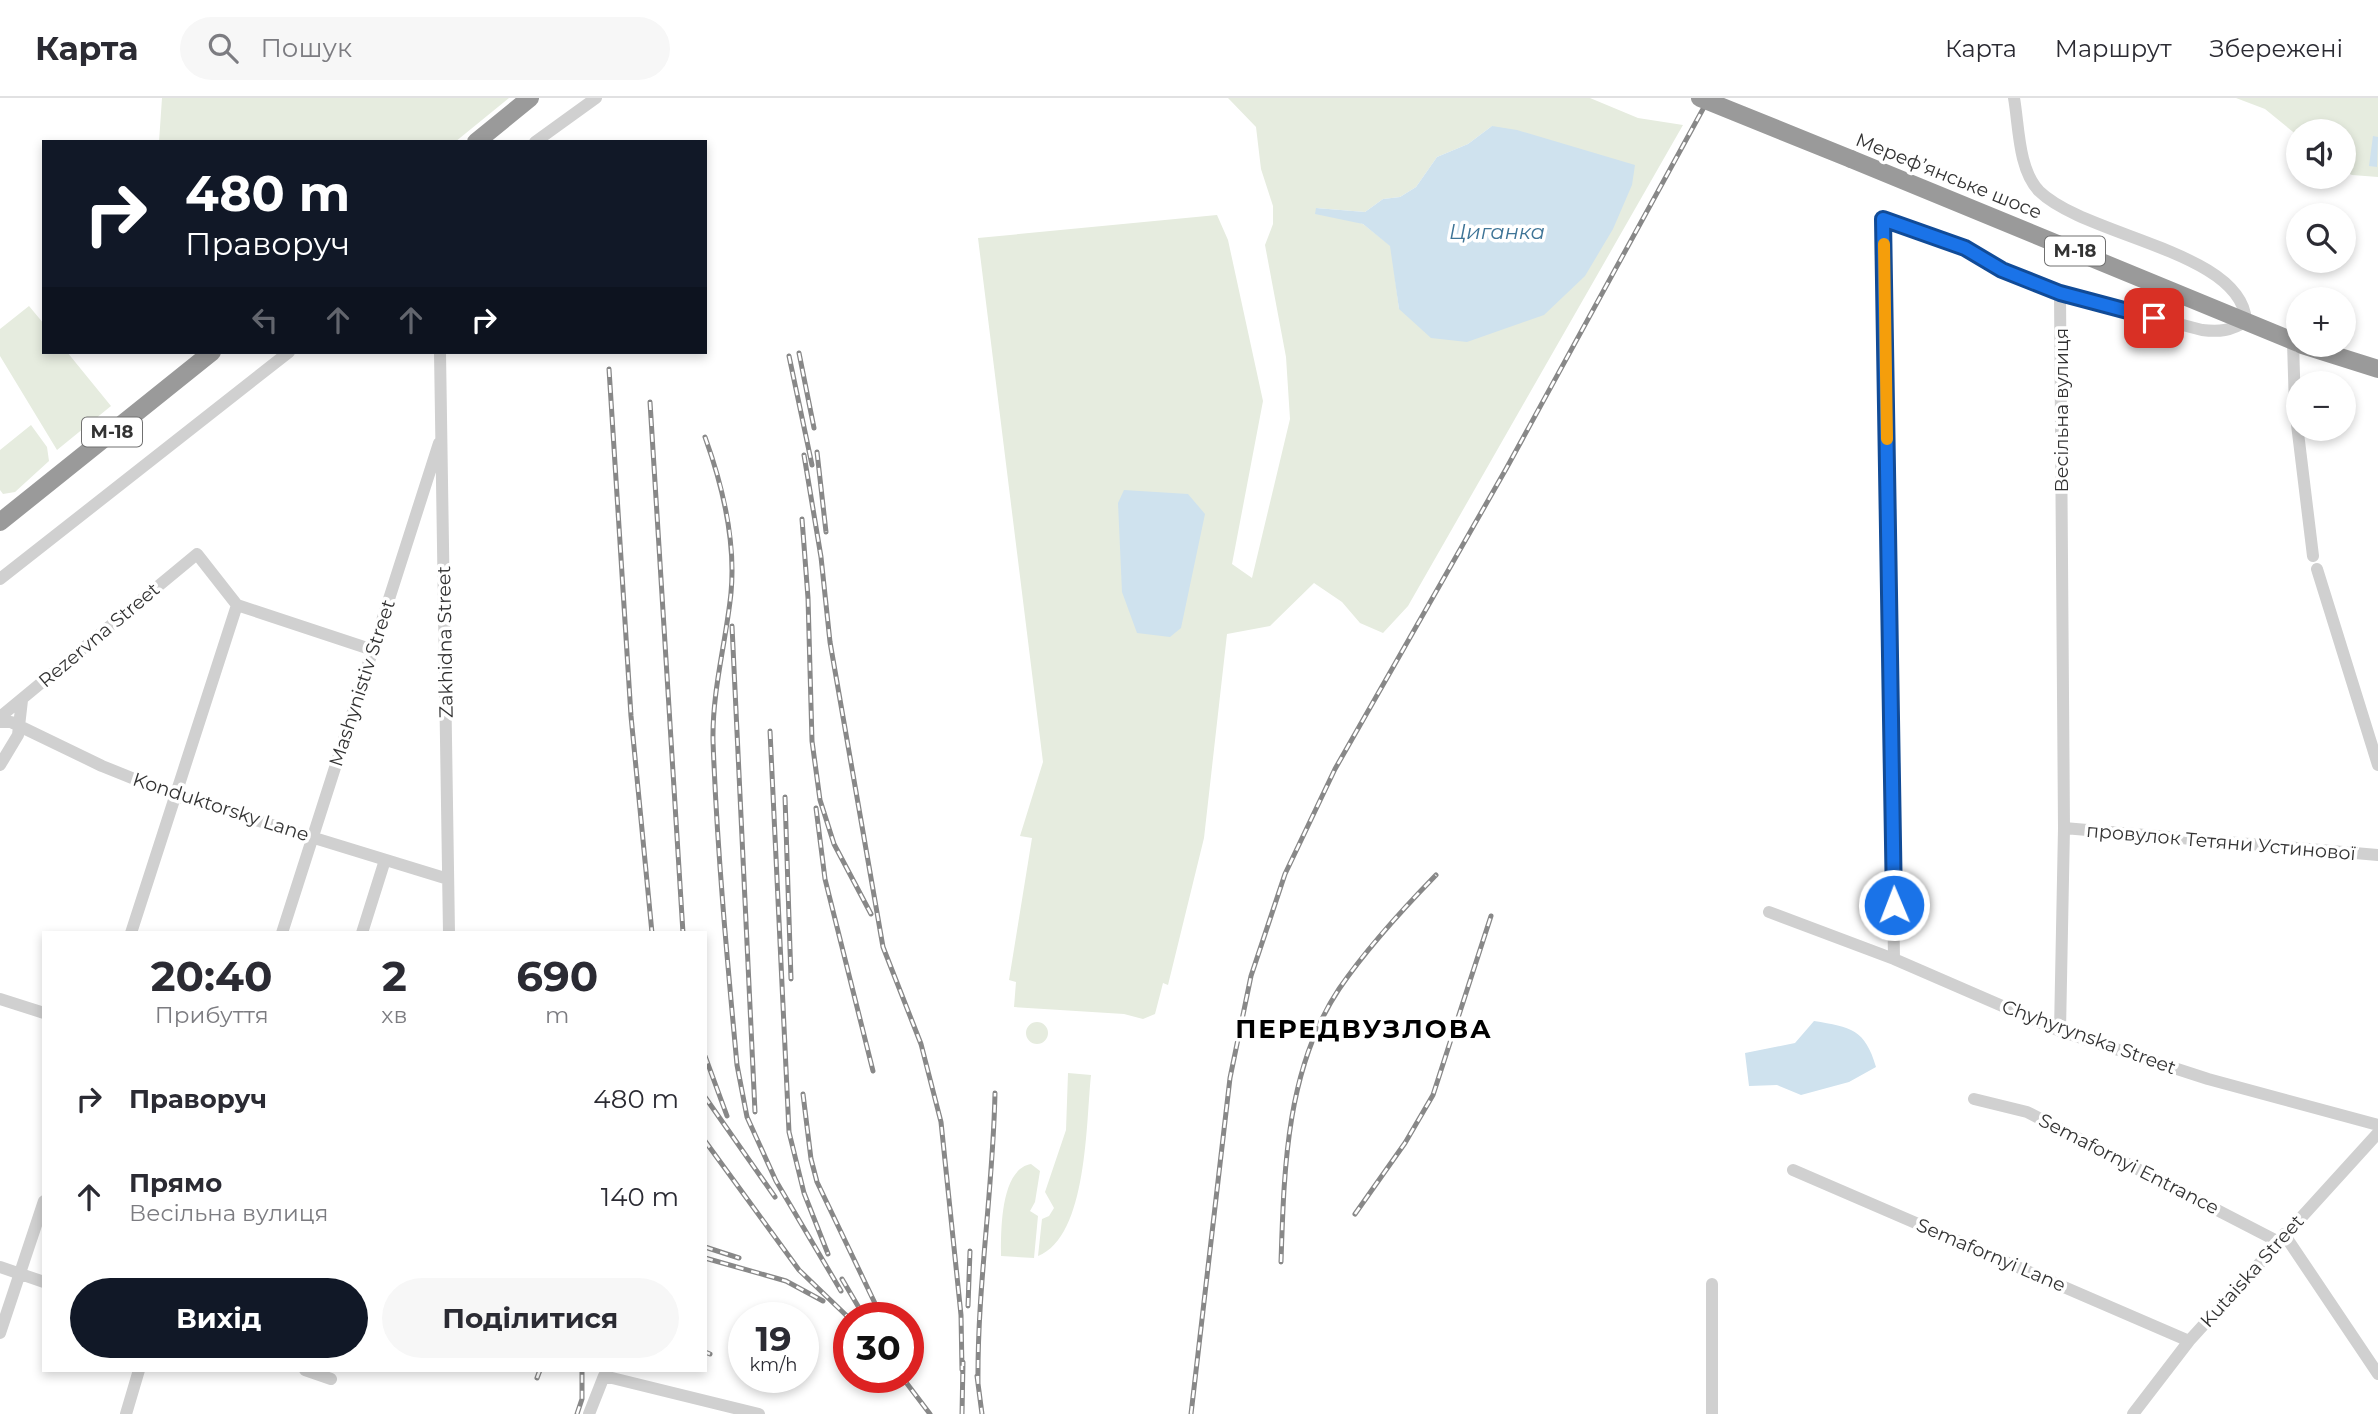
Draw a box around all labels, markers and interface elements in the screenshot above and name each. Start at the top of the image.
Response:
search box [180,17,670,80]
text: Карта [35,28,138,68]
icon: search [204,29,242,67]
text: Пошук [260,32,352,64]
text: Карта [1945,34,2017,63]
text: Маршрут [2055,34,2172,63]
text: Збережені [2210,34,2343,63]
map controls [2286,119,2356,441]
button: sound [2286,119,2356,189]
street label: Мереф’янське шосе [1852,128,2046,224]
text: 480 m [185,164,350,223]
icon: right [70,168,161,259]
button: search [2286,203,2356,273]
water label: Циганка [1449,219,1545,244]
text: Праворуч [185,224,350,263]
road number: М-18 [2045,236,2105,266]
button: + [2286,287,2356,357]
pin [2124,288,2184,348]
icon: arrive [2135,299,2173,337]
icon: left [246,301,284,339]
icon: ahead [319,301,357,339]
icon: ahead [392,301,430,339]
icon: right [465,301,503,339]
street label: Весільна вулиця [2050,328,2073,492]
button: − [2286,371,2356,441]
road number: М-18 [82,418,142,446]
street label: Zakhidna Street [432,565,458,718]
street label: Rezervna Street [34,578,164,692]
street label: Mashynistiv Street [324,596,400,769]
street label: Konduktorsky Lane [130,768,312,846]
street label: провулок Тетяни Устинової [2085,819,2357,865]
position arrow [1857,868,1931,942]
text: 20:40 [151,950,273,1002]
text: 2 [382,950,407,1002]
text: 690 [516,950,598,1002]
street label: Chyhyrynska Street [1999,995,2180,1079]
text: Прибуття [155,1001,269,1029]
text: хв [381,1001,407,1029]
text: m [545,1001,569,1029]
district label: ПЕРЕДВУЗЛОВА [1235,1013,1493,1045]
icon: right [70,1080,108,1118]
text: Праворуч [129,1083,267,1115]
text: 480 m [593,1083,679,1115]
street label: Semafornyi Entrance [2035,1109,2223,1219]
text: Прямо [129,1167,222,1199]
icon: ahead [70,1178,108,1216]
text: 140 m [601,1181,679,1213]
text: Весільна вулиця [129,1199,328,1227]
street label: Kutaiska Street [2195,1210,2309,1332]
street label: Semafornyi Lane [1913,1213,2069,1297]
button: Вихід [70,1278,368,1358]
button: Поділитися [382,1278,679,1358]
speed limit sign: 30 [833,1302,924,1393]
text: 19 [755,1317,792,1360]
text: km/h [749,1354,798,1376]

